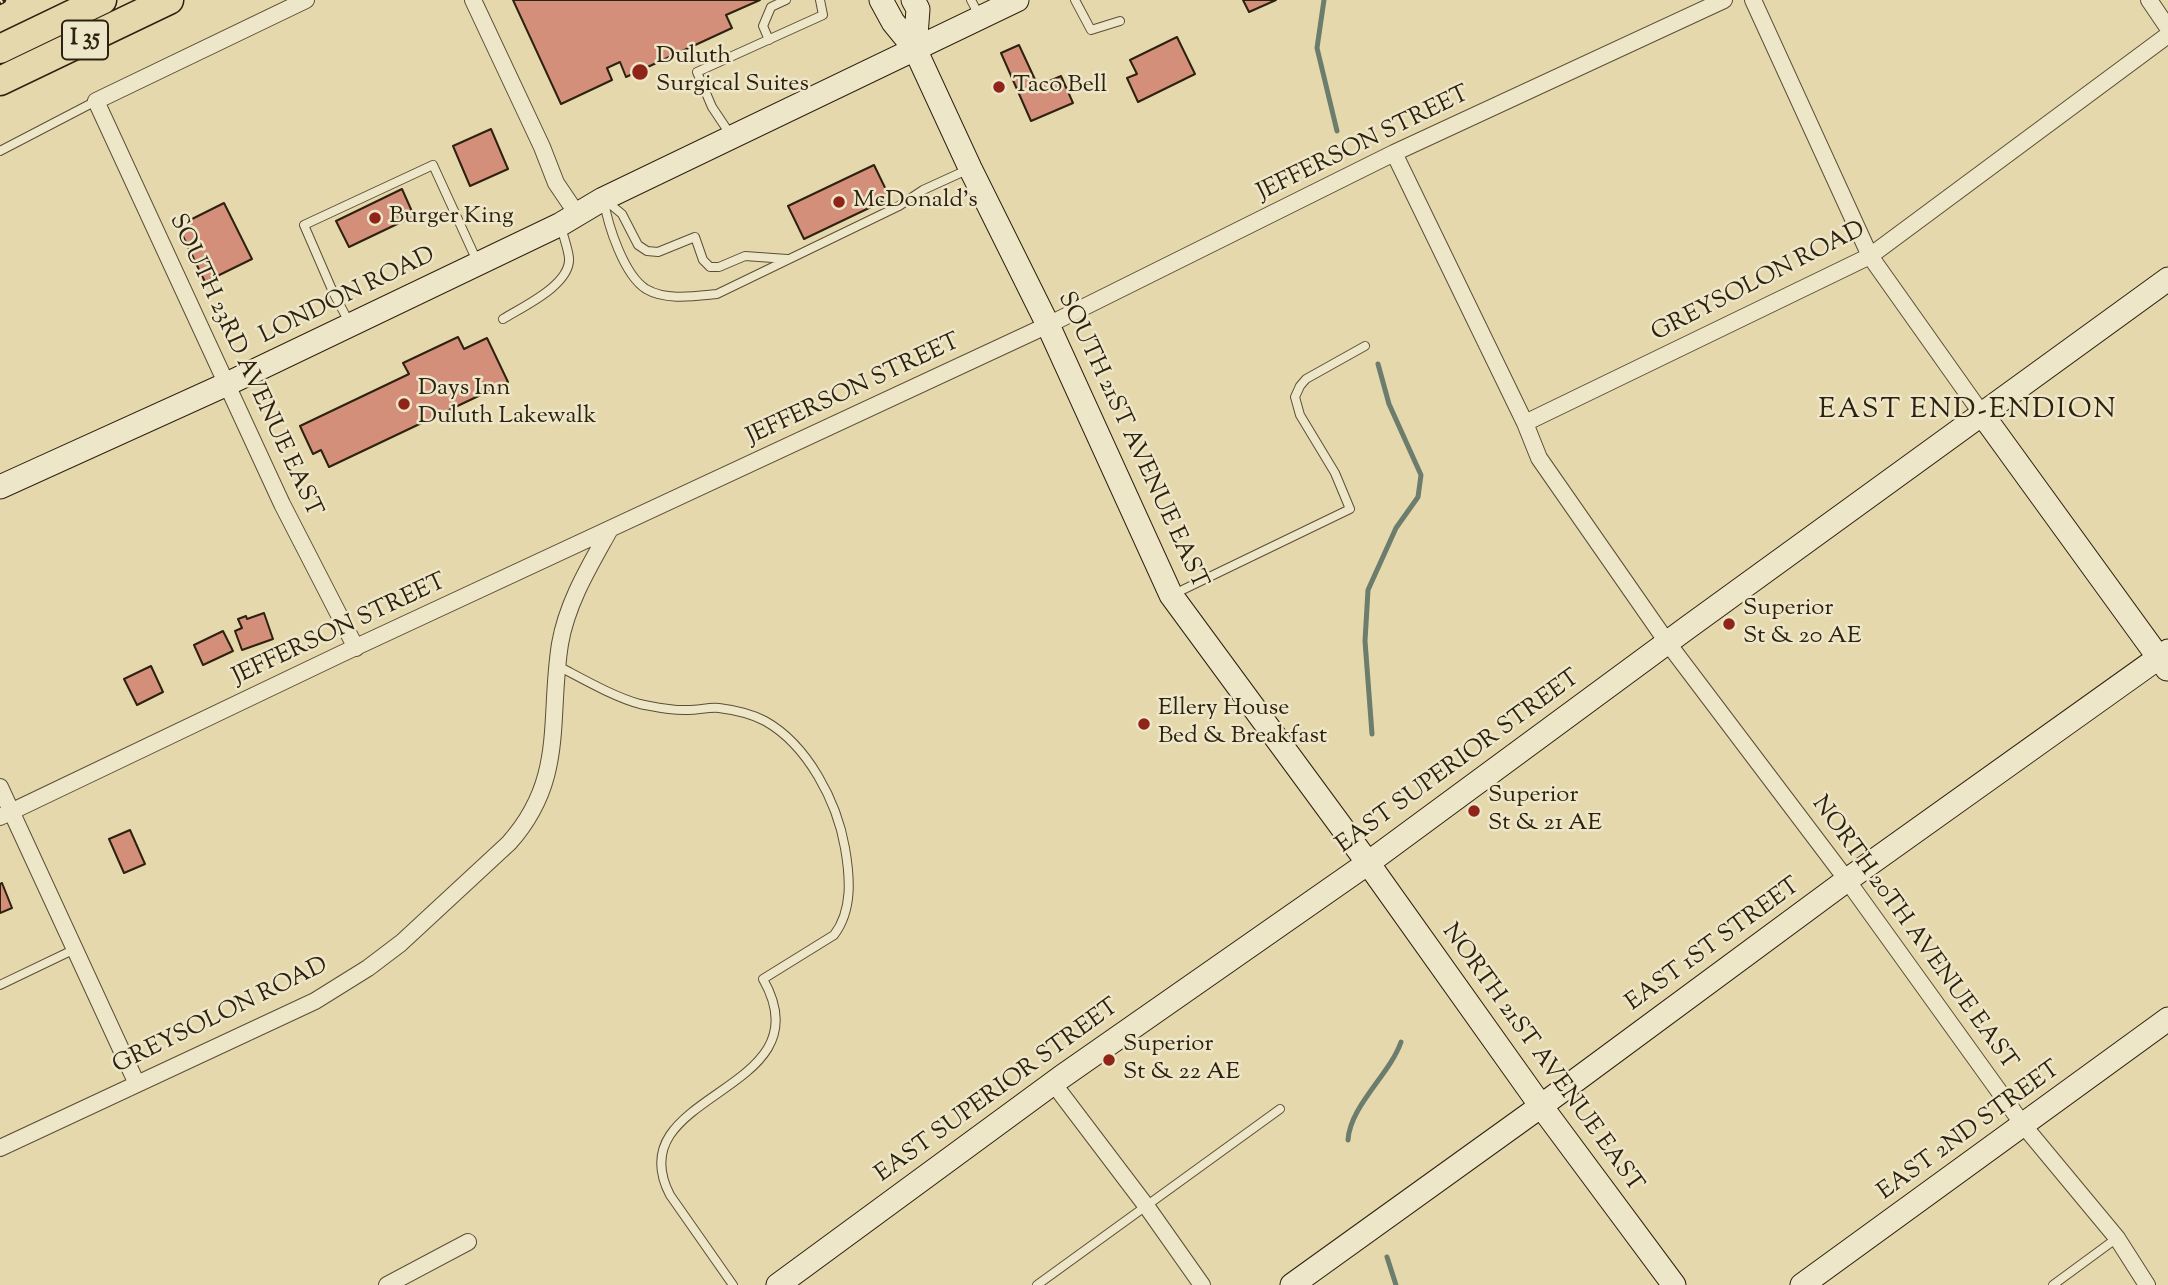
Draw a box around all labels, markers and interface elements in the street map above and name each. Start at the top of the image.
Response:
road number: I 35 [62,20,108,60]
place label: Duluth Surgical Suites [656,44,809,100]
marker: Duluth Surgical Suites [630,62,650,82]
place label: Taco Bell [1013,73,1107,101]
marker: Taco Bell [991,79,1007,95]
street label: JEFFERSON STREET [1253,81,1475,209]
place label: McDonald's [853,188,978,216]
marker: McDonald's [831,194,847,210]
place label: Burger King [389,204,514,232]
street label: SOUTH 23RD AVENUE EAST [161,210,327,522]
marker: Burger King [367,210,383,226]
street label: GREYSOLON ROAD [1647,217,1871,349]
street label: LONDON ROAD [256,242,440,352]
street label: SOUTH 21ST AVENUE EAST [1049,288,1213,594]
street label: JEFFERSON STREET [743,329,965,453]
place label: Days Inn Duluth Lakewalk [418,376,597,432]
district label: EAST END-ENDION [1820,395,2116,429]
marker: Days Inn Duluth Lakewalk [396,396,412,412]
street label: JEFFERSON STREET [229,569,451,693]
place label: Superior St & 20 AE [1743,596,1861,652]
marker: Superior St & 20 AE [1721,616,1737,632]
street label: EAST SUPERIOR STREET [1332,665,1586,861]
place label: Ellery House Bed & Breakfast [1158,696,1327,752]
marker: Ellery House Bed & Breakfast [1136,716,1152,732]
place label: Superior St & 21 AE [1488,783,1602,839]
street label: NORTH 20TH AVENUE EAST [1804,791,2022,1077]
marker: Superior St & 21 AE [1466,803,1482,819]
street label: EAST 1ST STREET [1621,873,1807,1019]
street label: NORTH 21ST AVENUE EAST [1434,919,1648,1199]
street label: GREYSOLON ROAD [109,952,333,1082]
street label: EAST SUPERIOR STREET [871,994,1125,1190]
place label: Superior St & 22 AE [1123,1032,1240,1088]
marker: Superior St & 22 AE [1101,1052,1117,1068]
street label: EAST 2ND STREET [1873,1056,2067,1208]

